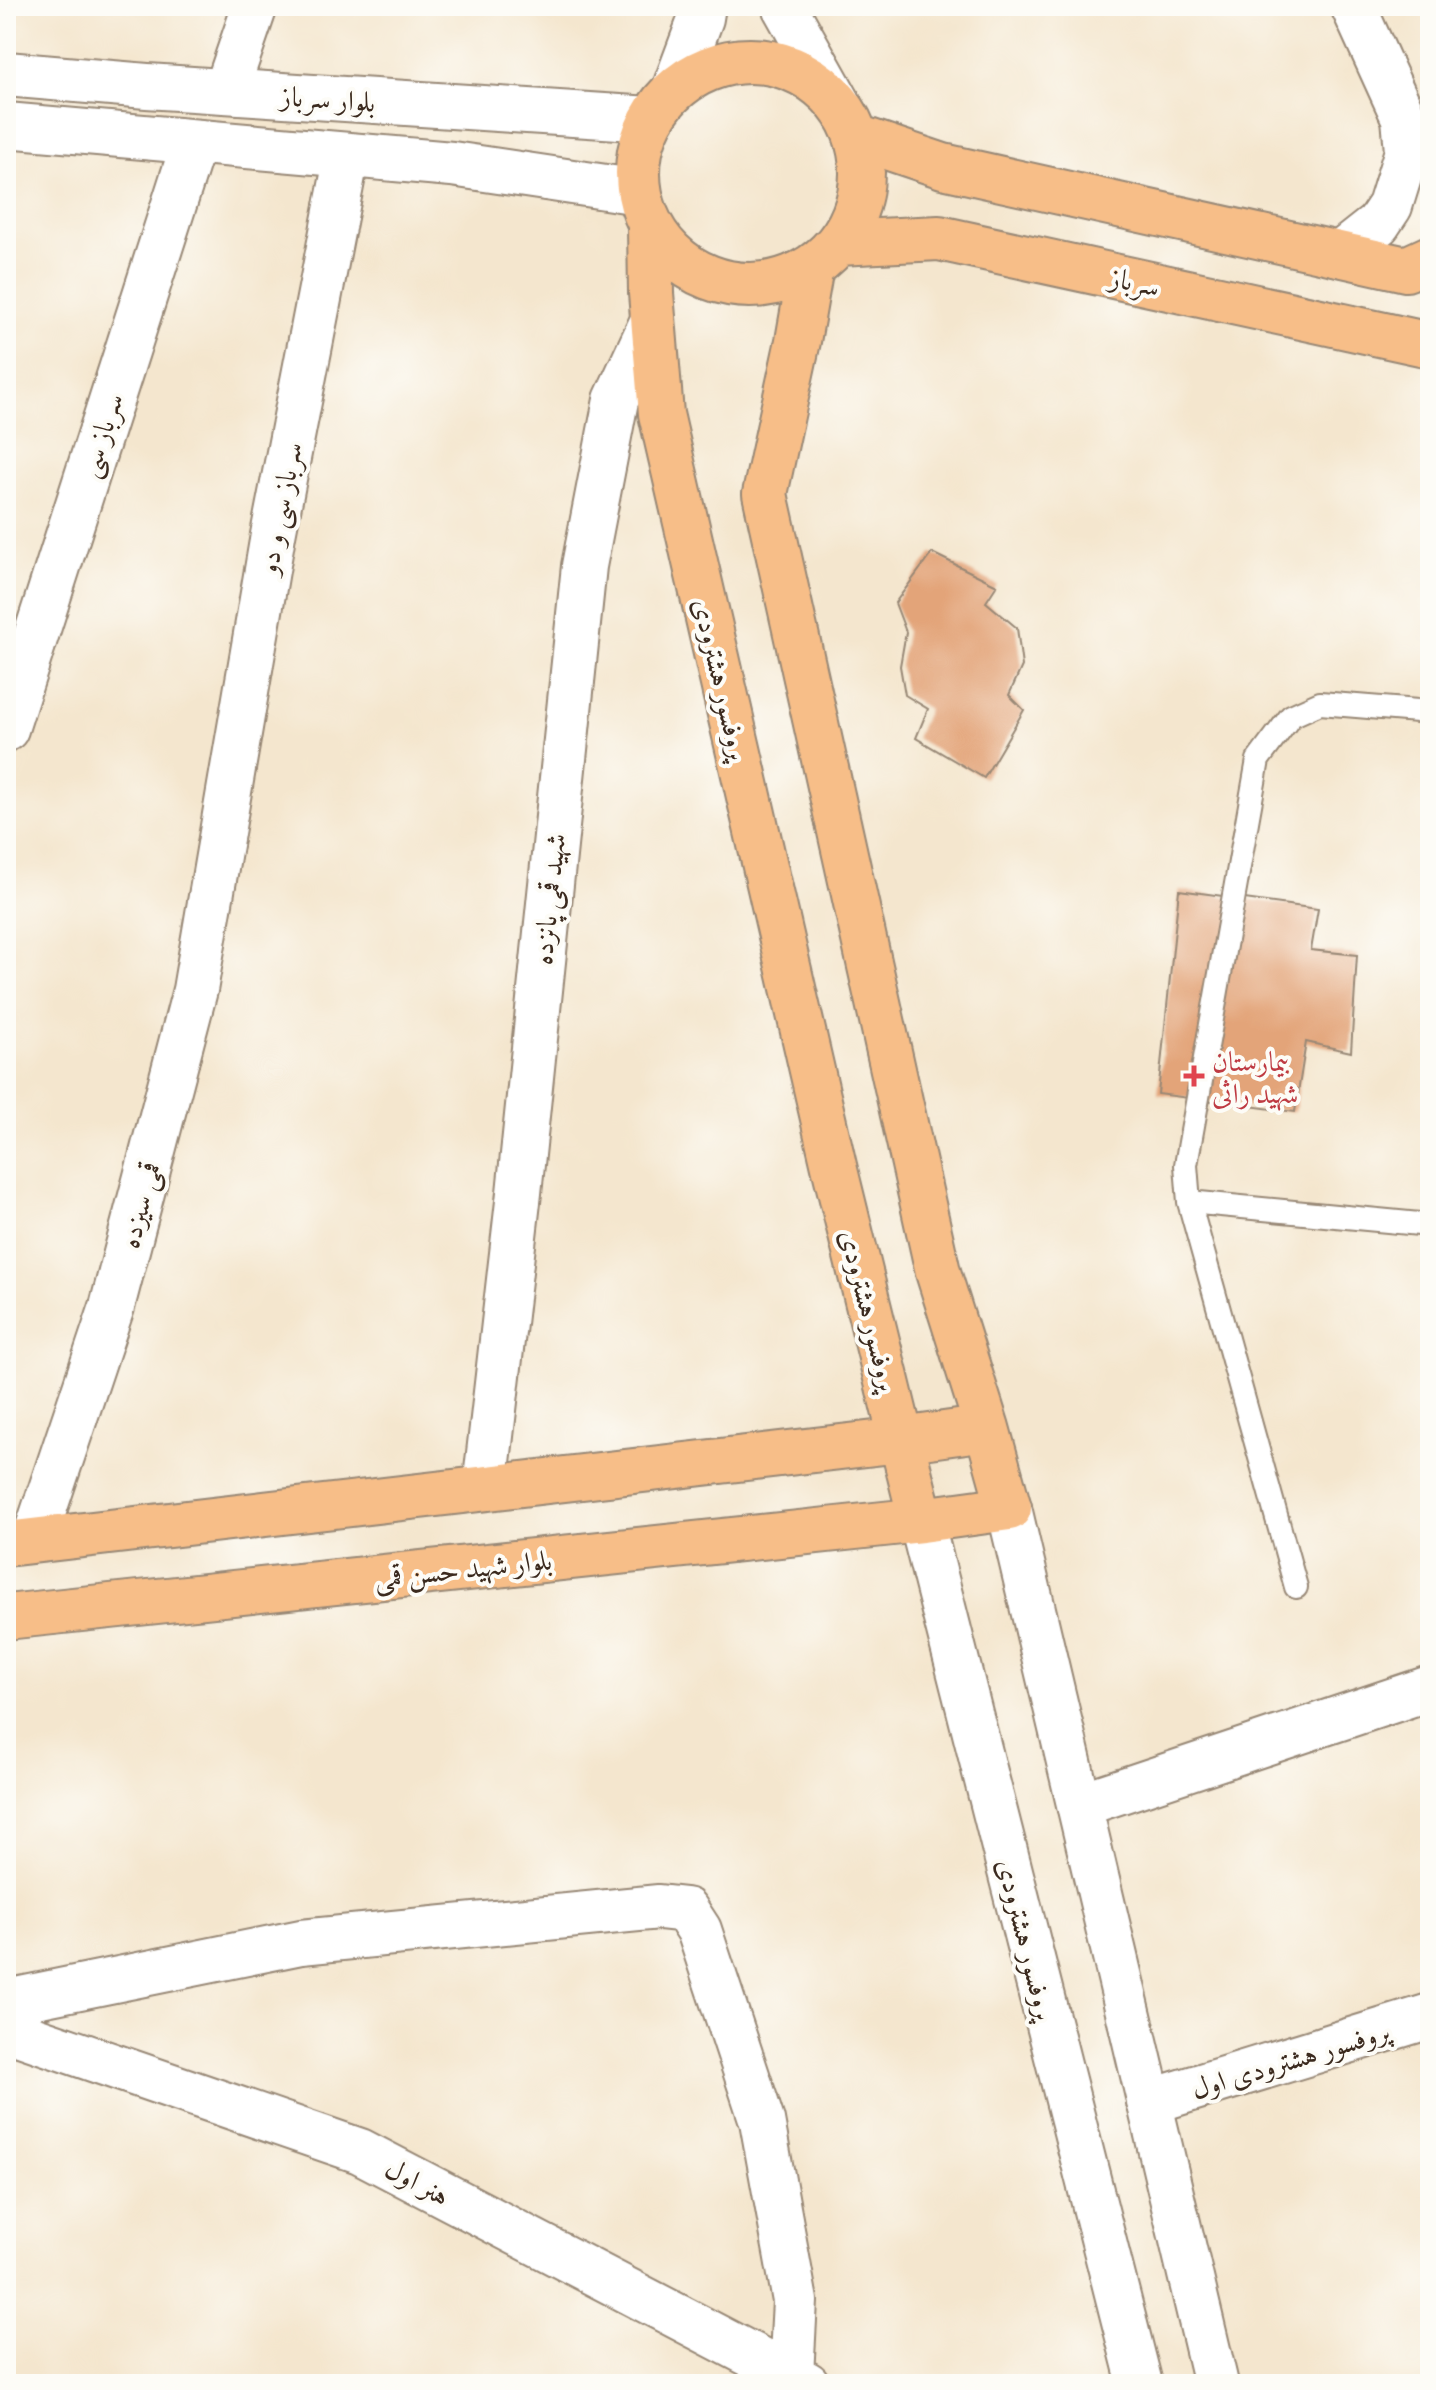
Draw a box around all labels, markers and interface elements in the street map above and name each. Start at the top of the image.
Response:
street label: بلوار سرباز [276,74,377,122]
street label: سرباز [1103,255,1164,306]
street label: سرباز سی [67,387,133,483]
street label: سرباز سی و دو [246,438,312,581]
street label: پروفسور هشترودی [683,594,761,767]
street label: شهید قمی پانزده [521,831,576,967]
place label: بیمارستان شهید راثی [1212,1040,1299,1113]
marker: بیمارستان شهید راثی [1183,1065,1205,1087]
street label: قمی سیزده [108,1157,170,1253]
street label: پروفسور هشترودی [830,1225,911,1398]
street label: بلوار شهید حسن قمی [372,1538,554,1598]
street label: پروفسور هشترودی [987,1854,1068,2027]
street label: پروفسور هشترودی اول [1186,2009,1397,2109]
street label: هنر اول [378,2147,458,2215]

